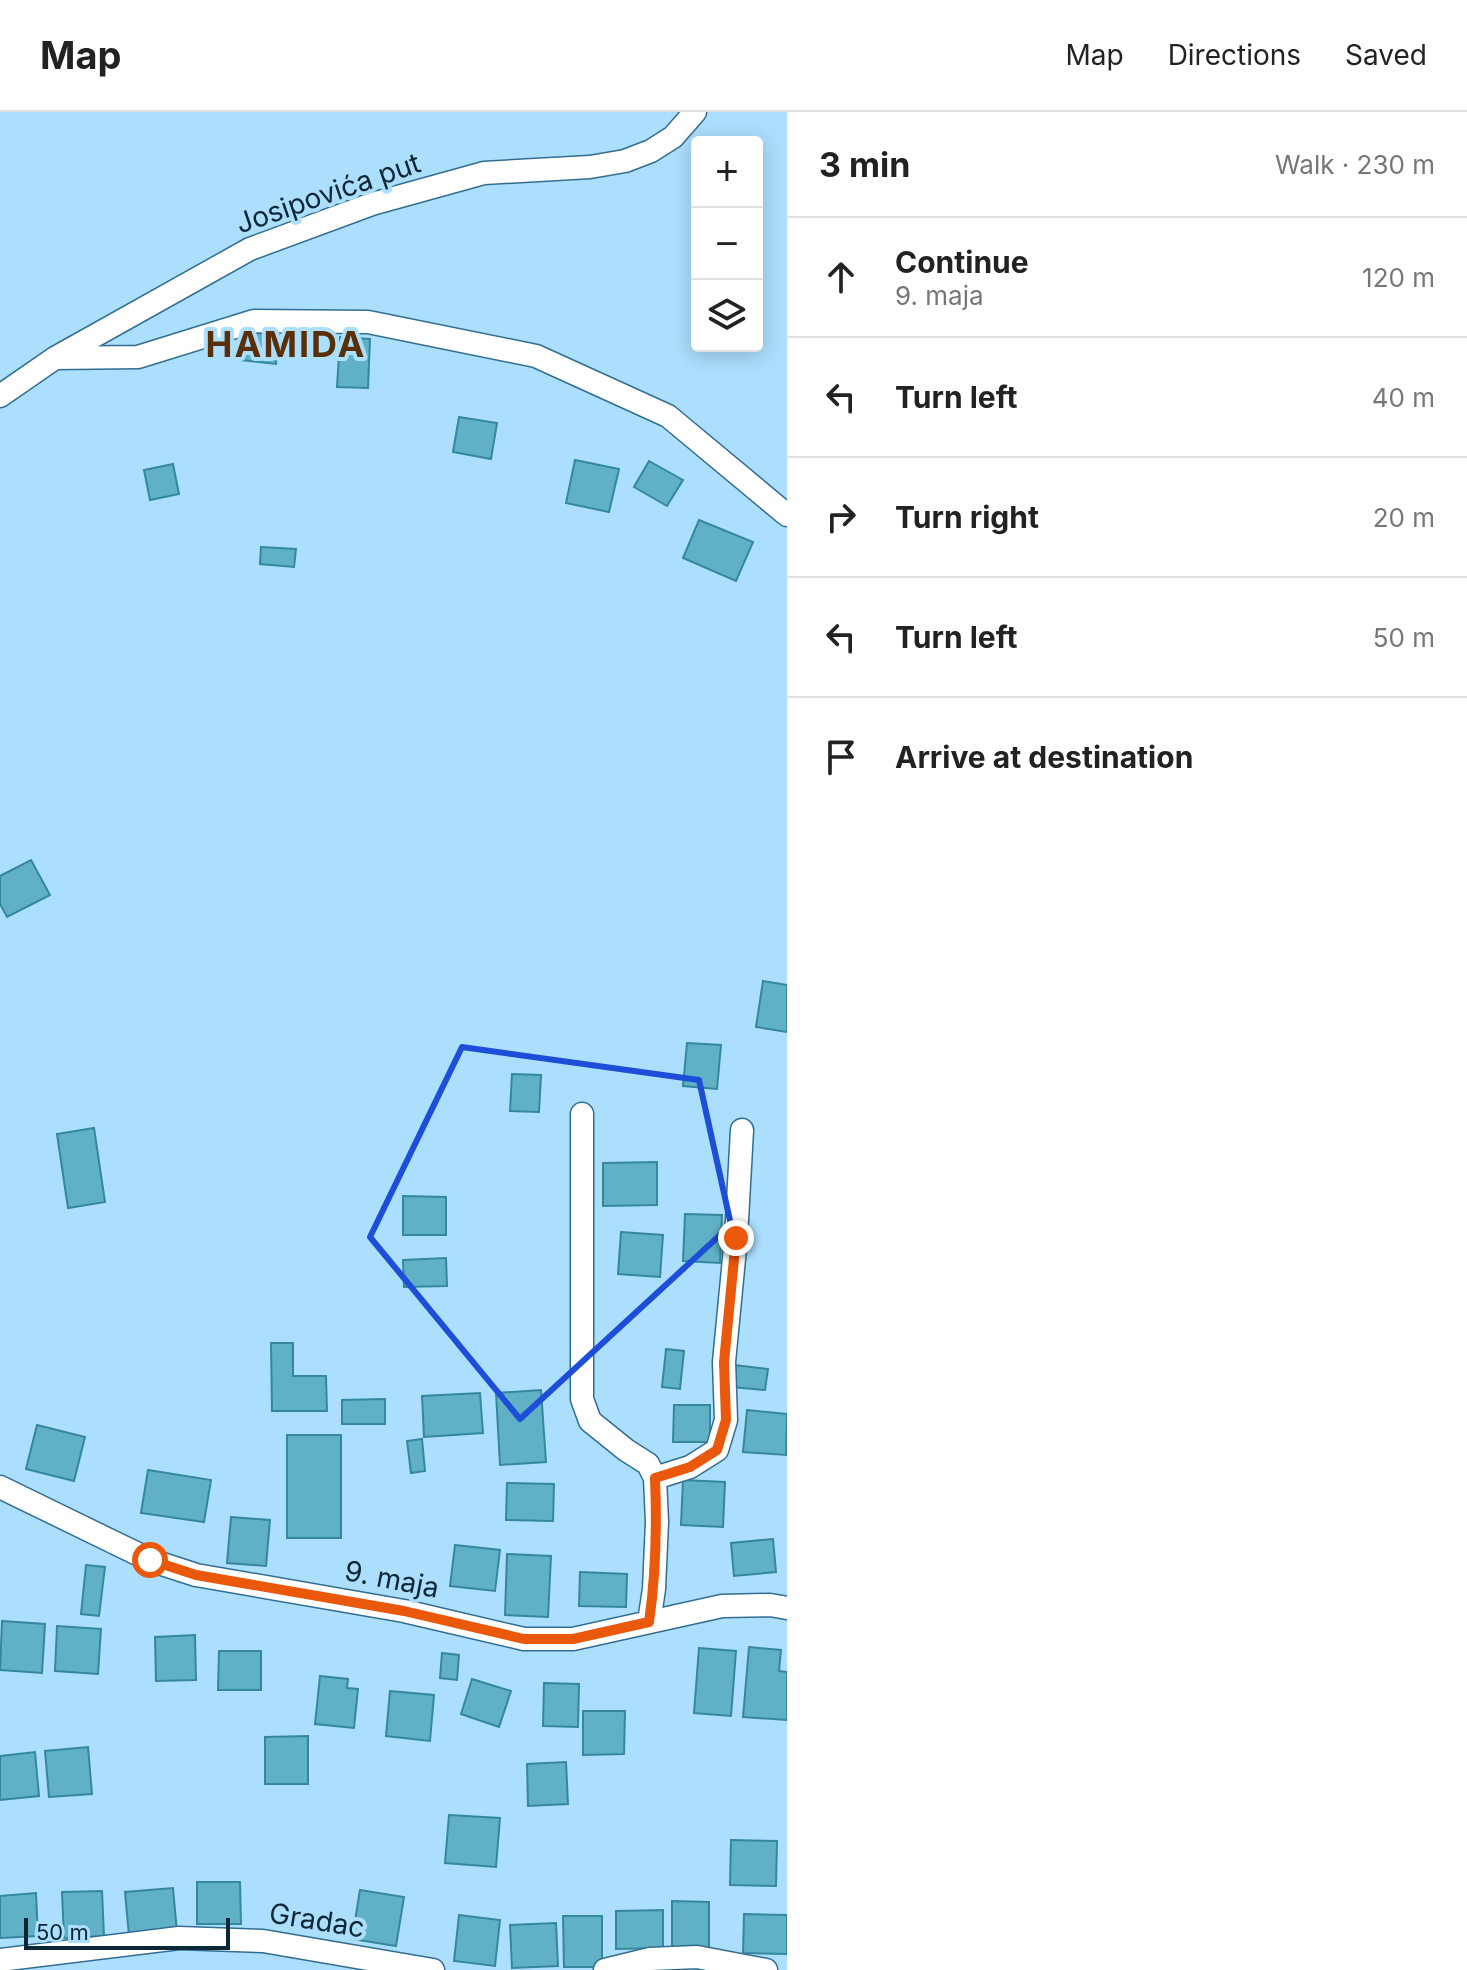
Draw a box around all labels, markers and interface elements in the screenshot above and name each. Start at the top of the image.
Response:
text: Map [40,32,121,78]
text: Map [1065,38,1124,72]
text: Directions [1168,38,1301,72]
text: Saved [1345,38,1427,72]
map controls [691,136,763,352]
button: + [691,136,763,208]
text: 3 min [819,144,910,185]
street label: Josipovića put [231,146,425,240]
text: Walk · 230 m [1275,149,1435,180]
button: − [691,208,763,280]
text: Continue [895,244,1029,280]
icon: ahead [819,255,863,299]
text: 120 m [1362,262,1435,293]
button: layers [691,280,763,352]
text: 9. maja [895,280,984,311]
district label: HAMIDA [206,322,366,366]
icon: left [819,375,863,419]
text: Turn left [895,379,1017,415]
text: 40 m [1372,382,1435,413]
icon: right [819,495,863,539]
text: Turn right [895,499,1039,535]
text: 20 m [1373,502,1435,533]
icon: left [819,615,863,659]
text: Turn left [895,619,1017,655]
text: 50 m [1373,622,1435,653]
icon: arrive [819,735,863,779]
text: Arrive at destination [895,739,1193,775]
route end [718,1220,754,1256]
route start [132,1542,168,1578]
street label: 9. maja [342,1553,442,1605]
street label: Gradac [267,1896,367,1944]
scale bar [24,1914,230,1950]
text: 50 m [36,1919,89,1945]

